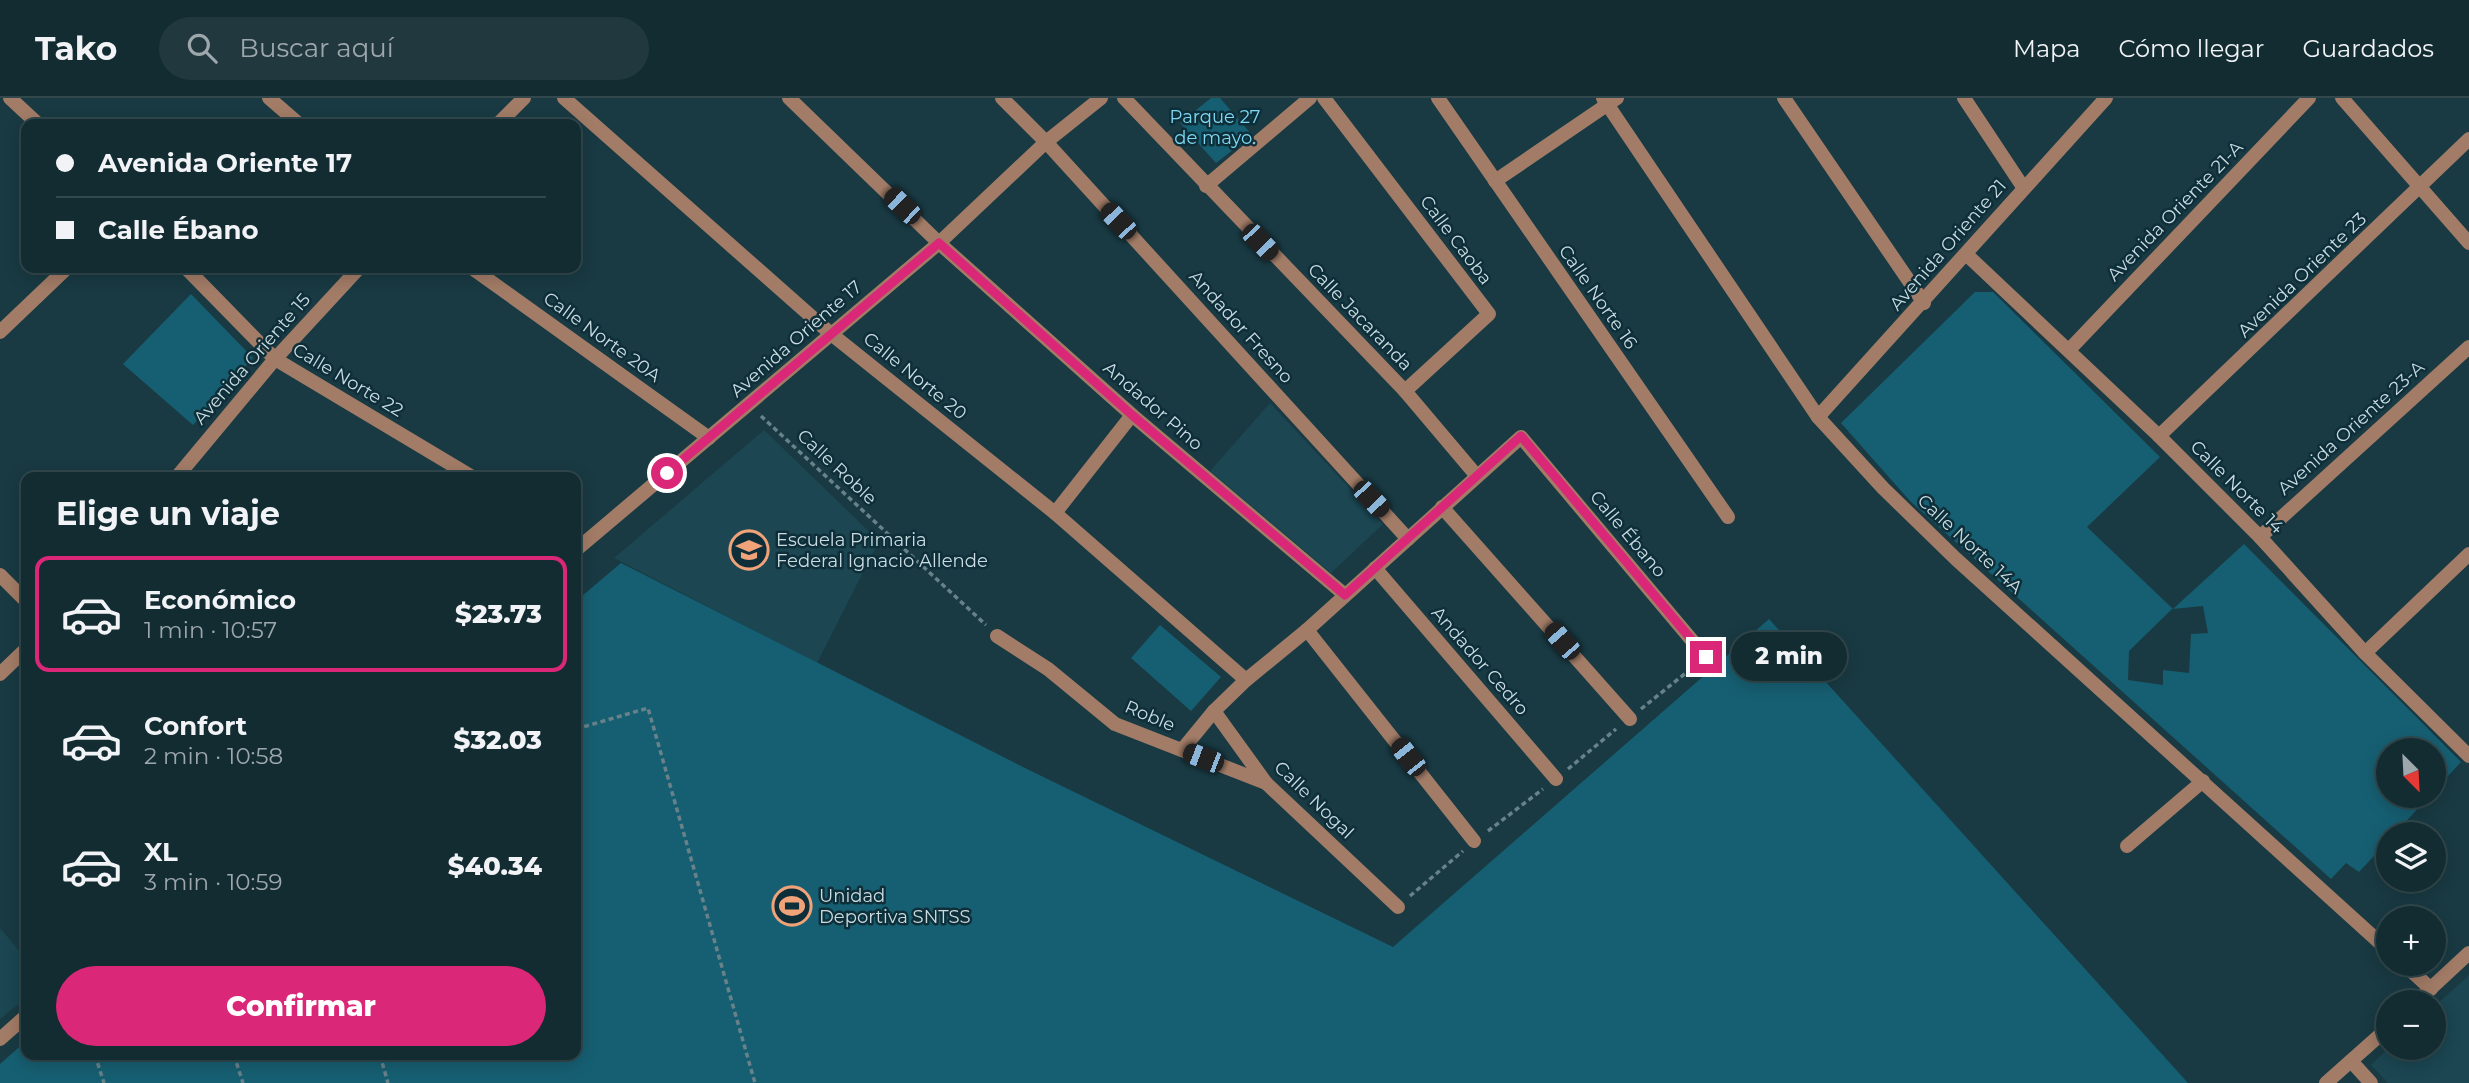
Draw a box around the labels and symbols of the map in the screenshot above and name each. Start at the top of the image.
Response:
park label: Parque 27 de mayo. [1170,106,1260,149]
street label: Avenida Oriente 21-A [2102,136,2248,286]
street label: Avenida Oriente 21 [1885,175,2011,315]
car [880,184,925,228]
street label: Calle Caoba [1415,191,1497,289]
car [1096,198,1141,244]
street label: Avenida Oriente 23 [2233,208,2371,342]
car [1238,220,1283,264]
street label: Calle Norte 16 [1554,241,1642,353]
street label: Calle Jacaranda [1303,259,1417,375]
street label: Andador Fresno [1184,266,1298,388]
street label: Avenida Oriente 17 [726,276,866,402]
street label: Calle Norte 20A [539,287,665,387]
street label: Avenida Oriente 15 [189,289,315,429]
street label: Calle Norte 20 [859,328,971,424]
street label: Calle Norte 22 [289,338,407,422]
street label: Avenida Oriente 23-A [2273,356,2429,500]
street label: Andador Pino [1099,357,1207,455]
street label: Calle Roble [793,425,881,509]
street label: Calle Norte 14 [2186,436,2288,538]
route start [651,457,683,489]
car [1349,476,1394,522]
street label: Calle Ébano [1585,486,1671,582]
street label: Calle Norte 14A [1913,490,2027,598]
school or university icon: Escuela Primaria Federal Ignacio Allende [728,529,770,571]
place label: Escuela Primaria Federal Ignacio Allende [776,529,988,572]
street label: Andador Cedro [1427,602,1533,720]
car [1541,618,1584,664]
callout: 2 min [1730,632,1846,682]
route end [1690,641,1722,673]
street label: Roble [1122,696,1178,736]
car [1387,734,1430,780]
north arrow [2376,738,2446,808]
car [1180,741,1227,775]
street label: Calle Nogal [1270,757,1358,843]
sports icon: Unidad Deportiva SNTSS [771,885,813,927]
place label: Unidad Deportiva SNTSS [819,885,971,928]

